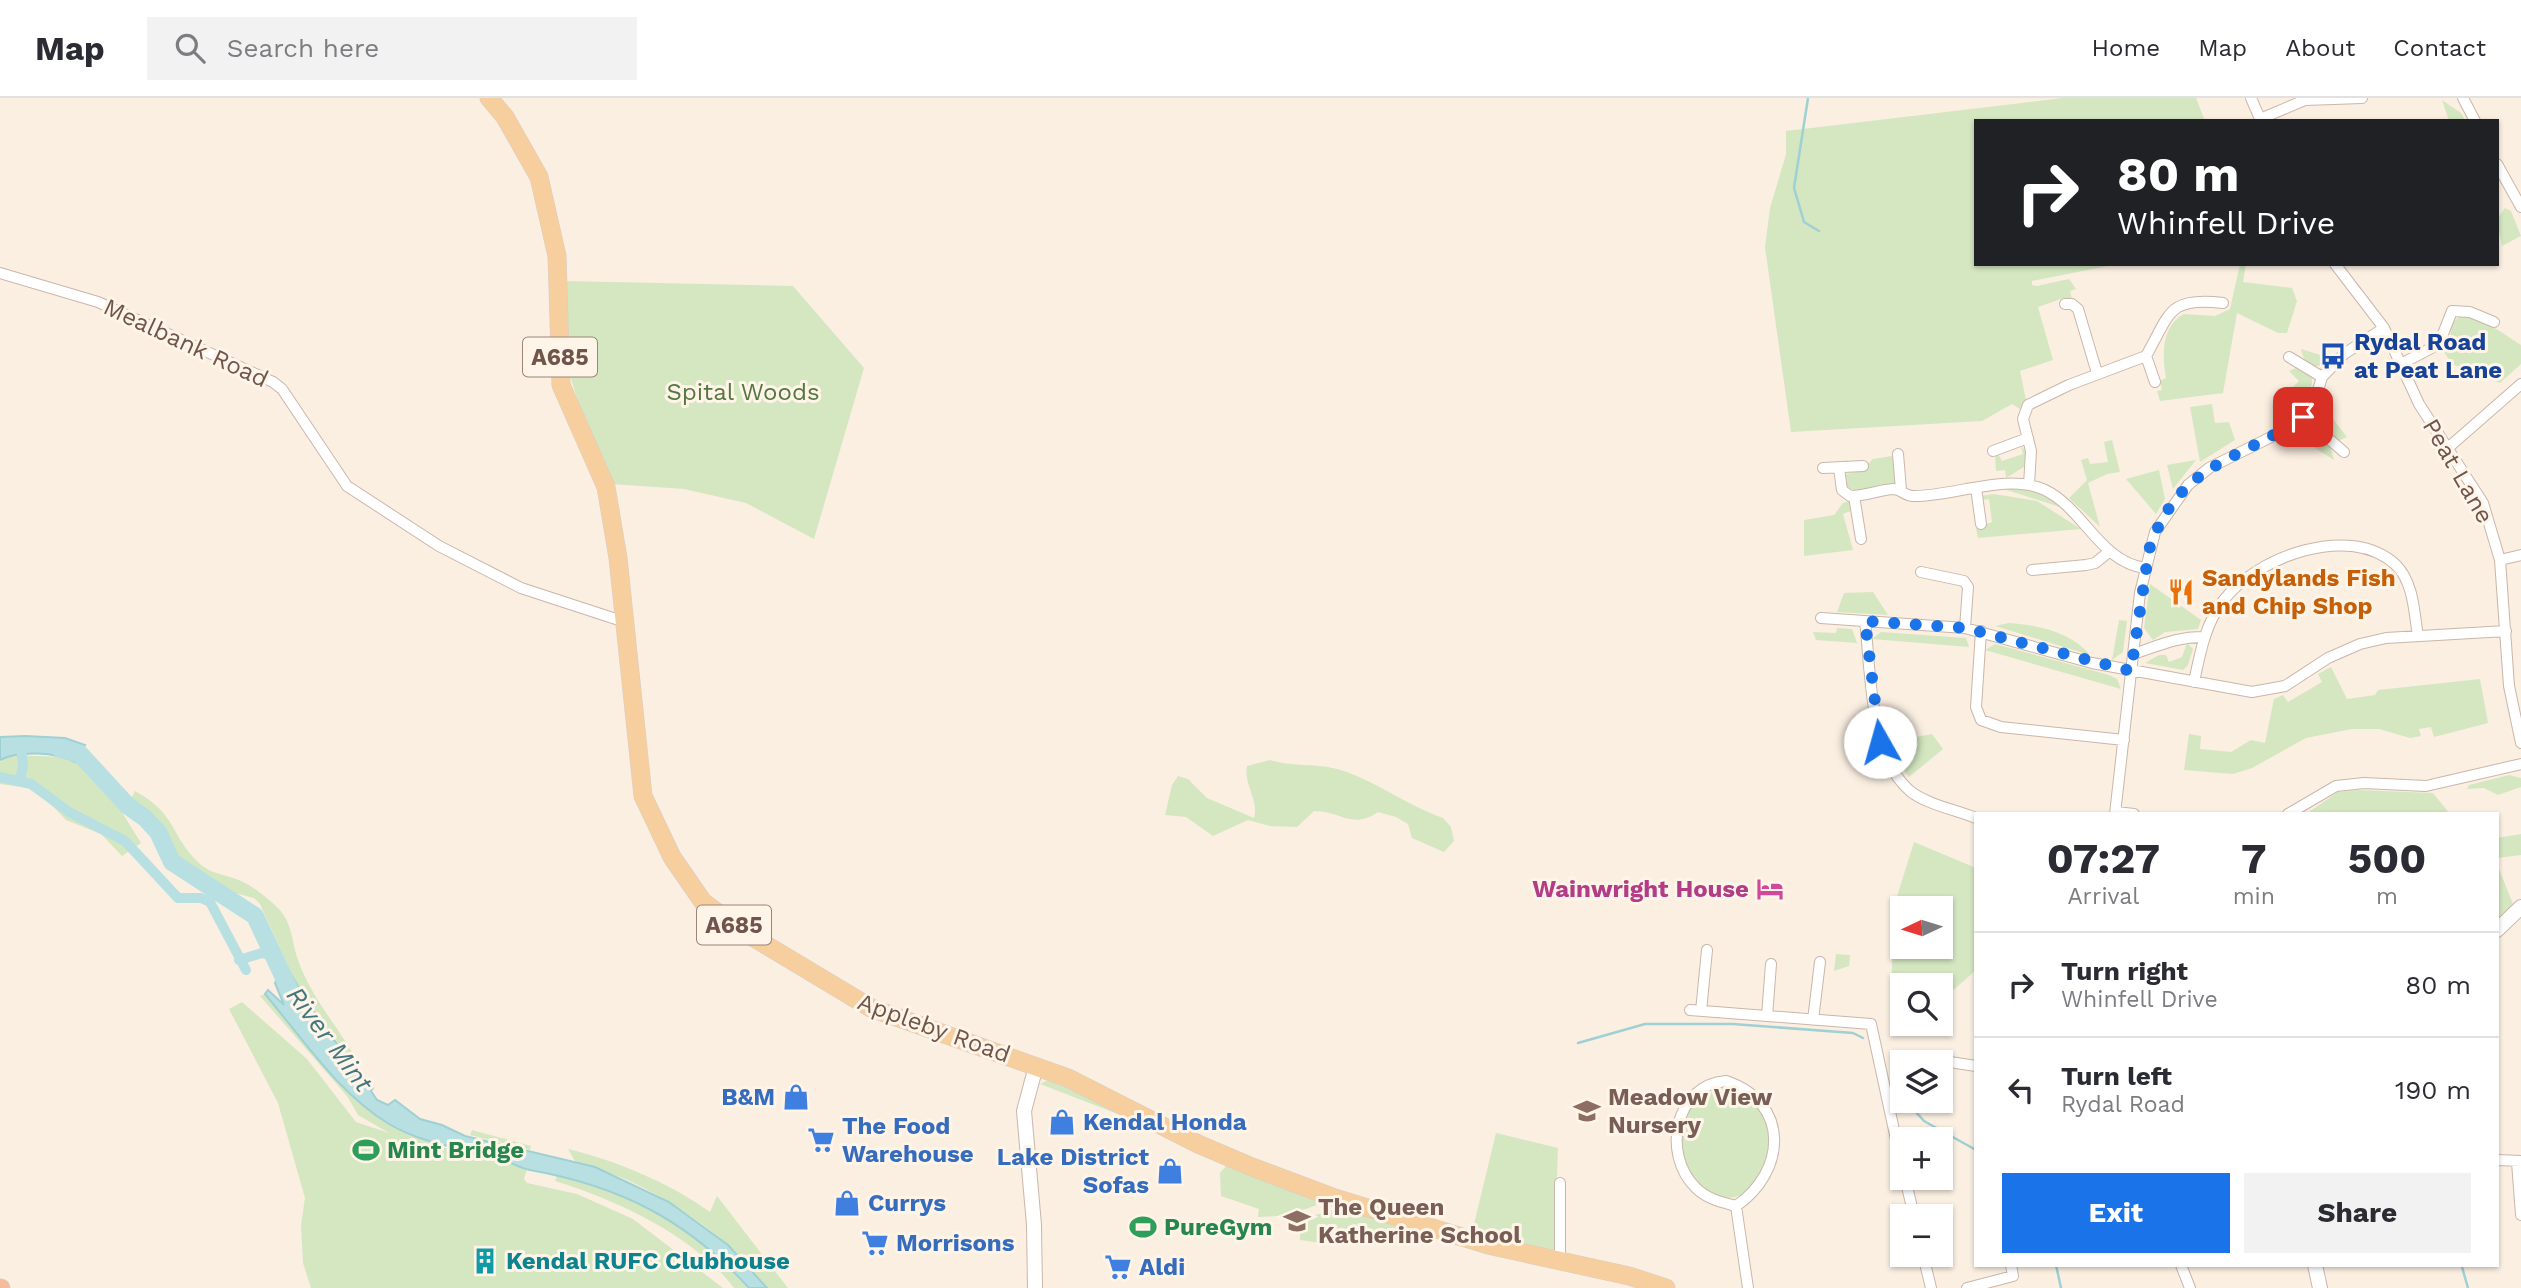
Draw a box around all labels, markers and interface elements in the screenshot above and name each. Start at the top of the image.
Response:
search box [147,17,637,80]
text: Map [35,29,105,68]
icon: search [171,29,209,67]
text: Search here [227,33,379,63]
text: Home [2092,34,2160,62]
text: Map [2198,34,2247,62]
text: About [2285,34,2355,62]
text: Contact [2393,34,2486,62]
text: 80 m [2117,145,2239,203]
icon: right [2002,147,2093,238]
text: Whinfell Drive [2117,204,2335,242]
street label: Mealbank Road [99,293,273,393]
place label: Rydal Road at Peat Lane [2354,328,2502,384]
road number: A685 [523,338,597,376]
bus stop icon: Rydal Road at Peat Lane [2318,341,2348,371]
park label: Spital Woods [666,378,820,406]
pin [2273,387,2333,447]
icon: arrive [2284,398,2322,436]
street label: Peat Lane [2417,414,2499,528]
place label: Sandylands Fish and Chip Shop [2202,564,2396,620]
restaurant icon: Sandylands Fish and Chip Shop [2166,577,2196,607]
position arrow [1843,705,1917,779]
text: 07:27 [2047,834,2160,883]
text: 7 [2241,834,2267,883]
text: 500 [2348,834,2426,883]
hotel icon: Wainwright House [1755,874,1785,904]
place label: Wainwright House [1532,875,1749,903]
text: Arrival [2067,883,2139,910]
text: min [2233,883,2275,910]
text: m [2376,883,2398,910]
north arrow [1890,896,1953,959]
map controls [1890,896,1953,1267]
road number: A685 [697,905,771,944]
text: Turn right [2061,956,2188,986]
icon: right [2002,966,2040,1004]
text: 80 m [2405,970,2471,1000]
button: search [1890,973,1953,1036]
water label: River Mint [281,980,380,1098]
text: Whinfell Drive [2061,986,2218,1013]
street label: Appleby Road [854,987,1014,1069]
button: layers [1890,1050,1953,1113]
text: Turn left [2061,1061,2172,1091]
icon: left [2002,1071,2040,1109]
text: 190 m [2395,1075,2471,1105]
shop icon: B&M [781,1082,811,1112]
place label: B&M [721,1083,775,1111]
place label: Meadow View Nursery [1608,1083,1773,1139]
text: Rydal Road [2061,1091,2185,1118]
school or university icon: Meadow View Nursery [1572,1096,1602,1126]
shop icon: Kendal Honda [1047,1107,1077,1137]
place label: Kendal Honda [1083,1108,1247,1136]
place label: The Food Warehouse [842,1112,974,1168]
supermarket icon: The Food Warehouse [806,1125,836,1155]
button: + [1890,1127,1953,1190]
sports icon: Mint Bridge [351,1135,381,1165]
place label: Mint Bridge [387,1136,524,1164]
place label: Lake District Sofas [997,1143,1150,1199]
shop icon: Lake District Sofas [1155,1156,1185,1186]
button: Exit [2002,1173,2230,1253]
button: Share [2244,1173,2471,1253]
shop icon: Currys [832,1188,862,1218]
place label: Currys [868,1189,946,1217]
place label: The Queen Katherine School [1318,1193,1521,1249]
button: − [1890,1204,1953,1267]
school or university icon: The Queen Katherine School [1282,1206,1312,1236]
sports icon: PureGym [1128,1212,1158,1242]
place label: PureGym [1164,1213,1272,1241]
supermarket icon: Morrisons [860,1228,890,1258]
place label: Morrisons [896,1229,1015,1257]
building icon: Kendal RUFC Clubhouse [470,1246,500,1276]
place label: Kendal RUFC Clubhouse [506,1247,790,1275]
supermarket icon: Aldi [1103,1252,1133,1282]
place label: Aldi [1139,1253,1185,1281]

